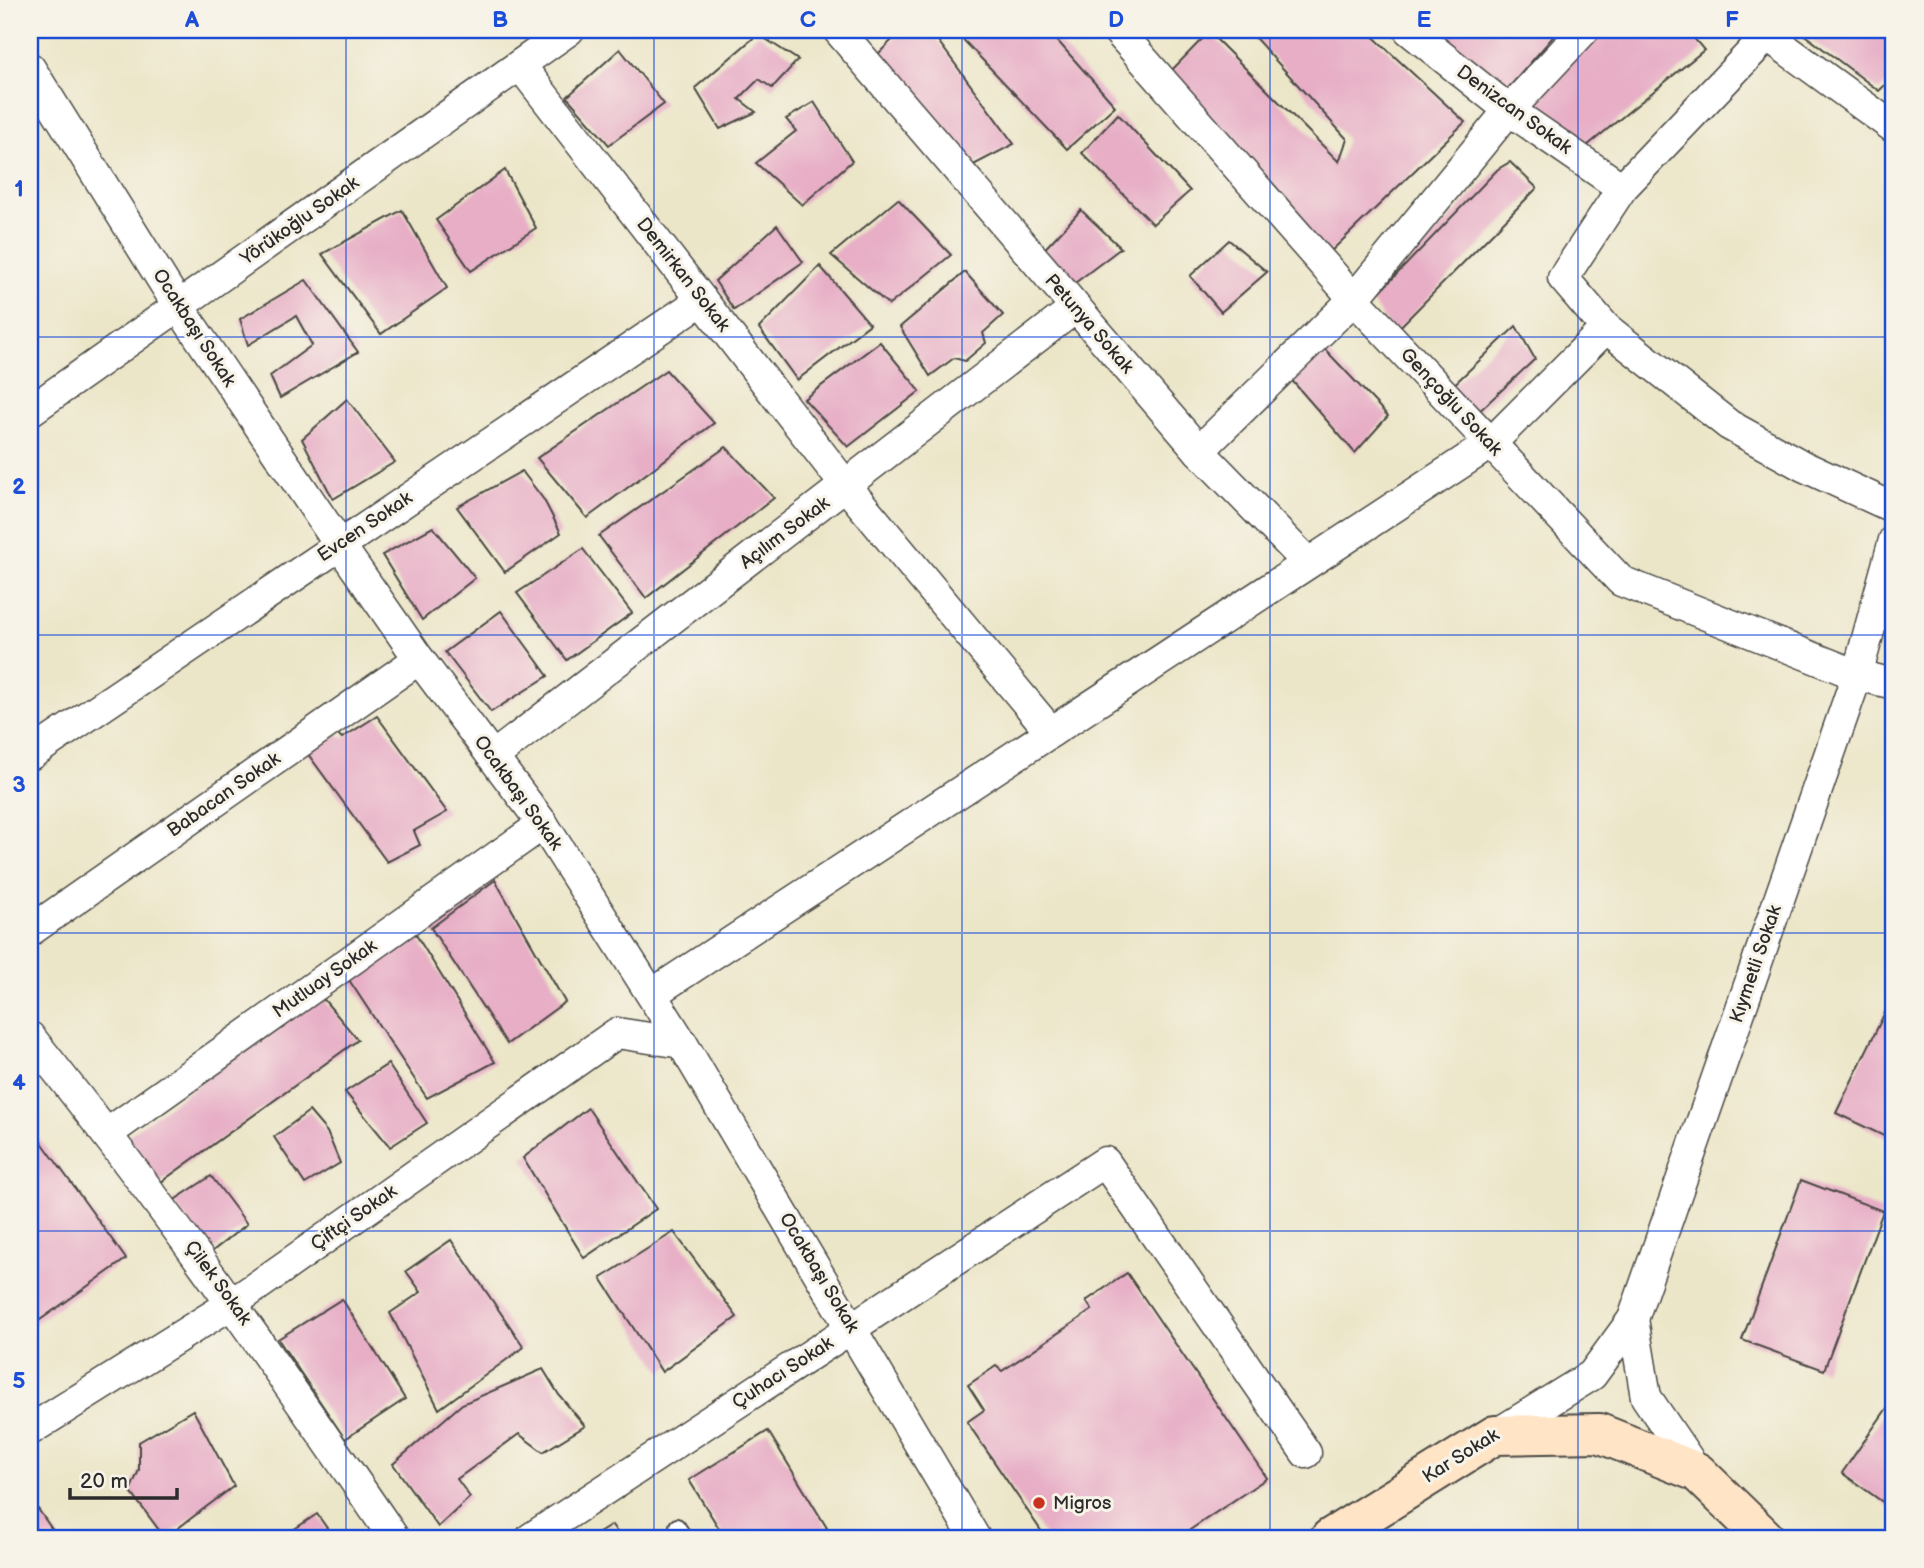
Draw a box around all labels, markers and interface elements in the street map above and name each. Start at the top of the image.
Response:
text: A [184,6,200,34]
text: B [492,6,508,34]
text: C [800,6,816,34]
text: D [1108,6,1124,34]
text: E [1417,6,1432,34]
text: F [1725,6,1739,34]
street label: Denizcan Sokak [1452,61,1577,160]
street label: Yörükoğlu Sokak [235,171,364,271]
text: 1 [14,175,24,203]
street label: Demirkan Sokak [631,213,735,337]
street label: Ocakbaşı Sokak [147,265,241,392]
street label: Petunya Sokak [1040,270,1139,379]
street label: Gençoğlu Sokak [1395,343,1507,461]
text: 2 [12,473,26,501]
street label: Evcen Sokak [313,486,417,567]
street label: Açılım Sokak [736,491,835,574]
street label: Ocakbaşı Sokak [469,731,568,855]
street label: Babacan Sokak [163,747,286,843]
text: 3 [12,771,26,799]
street label: Kıymetli Sokak [1725,901,1787,1026]
street label: Mutluay Sokak [268,934,382,1023]
text: 4 [12,1069,26,1097]
street label: Çiftçi Sokak [307,1180,402,1256]
street label: Ocakbaşı Sokak [774,1209,864,1338]
street label: Çilek Sokak [180,1236,257,1330]
street label: Çuhacı Sokak [728,1331,839,1414]
text: 5 [12,1367,26,1395]
street label: Kar Sokak [1419,1423,1504,1488]
scale bar [70,1456,177,1500]
text: 20 m [80,1469,128,1494]
place label: Migros [1053,1492,1111,1515]
marker: Migros [1031,1495,1047,1511]

